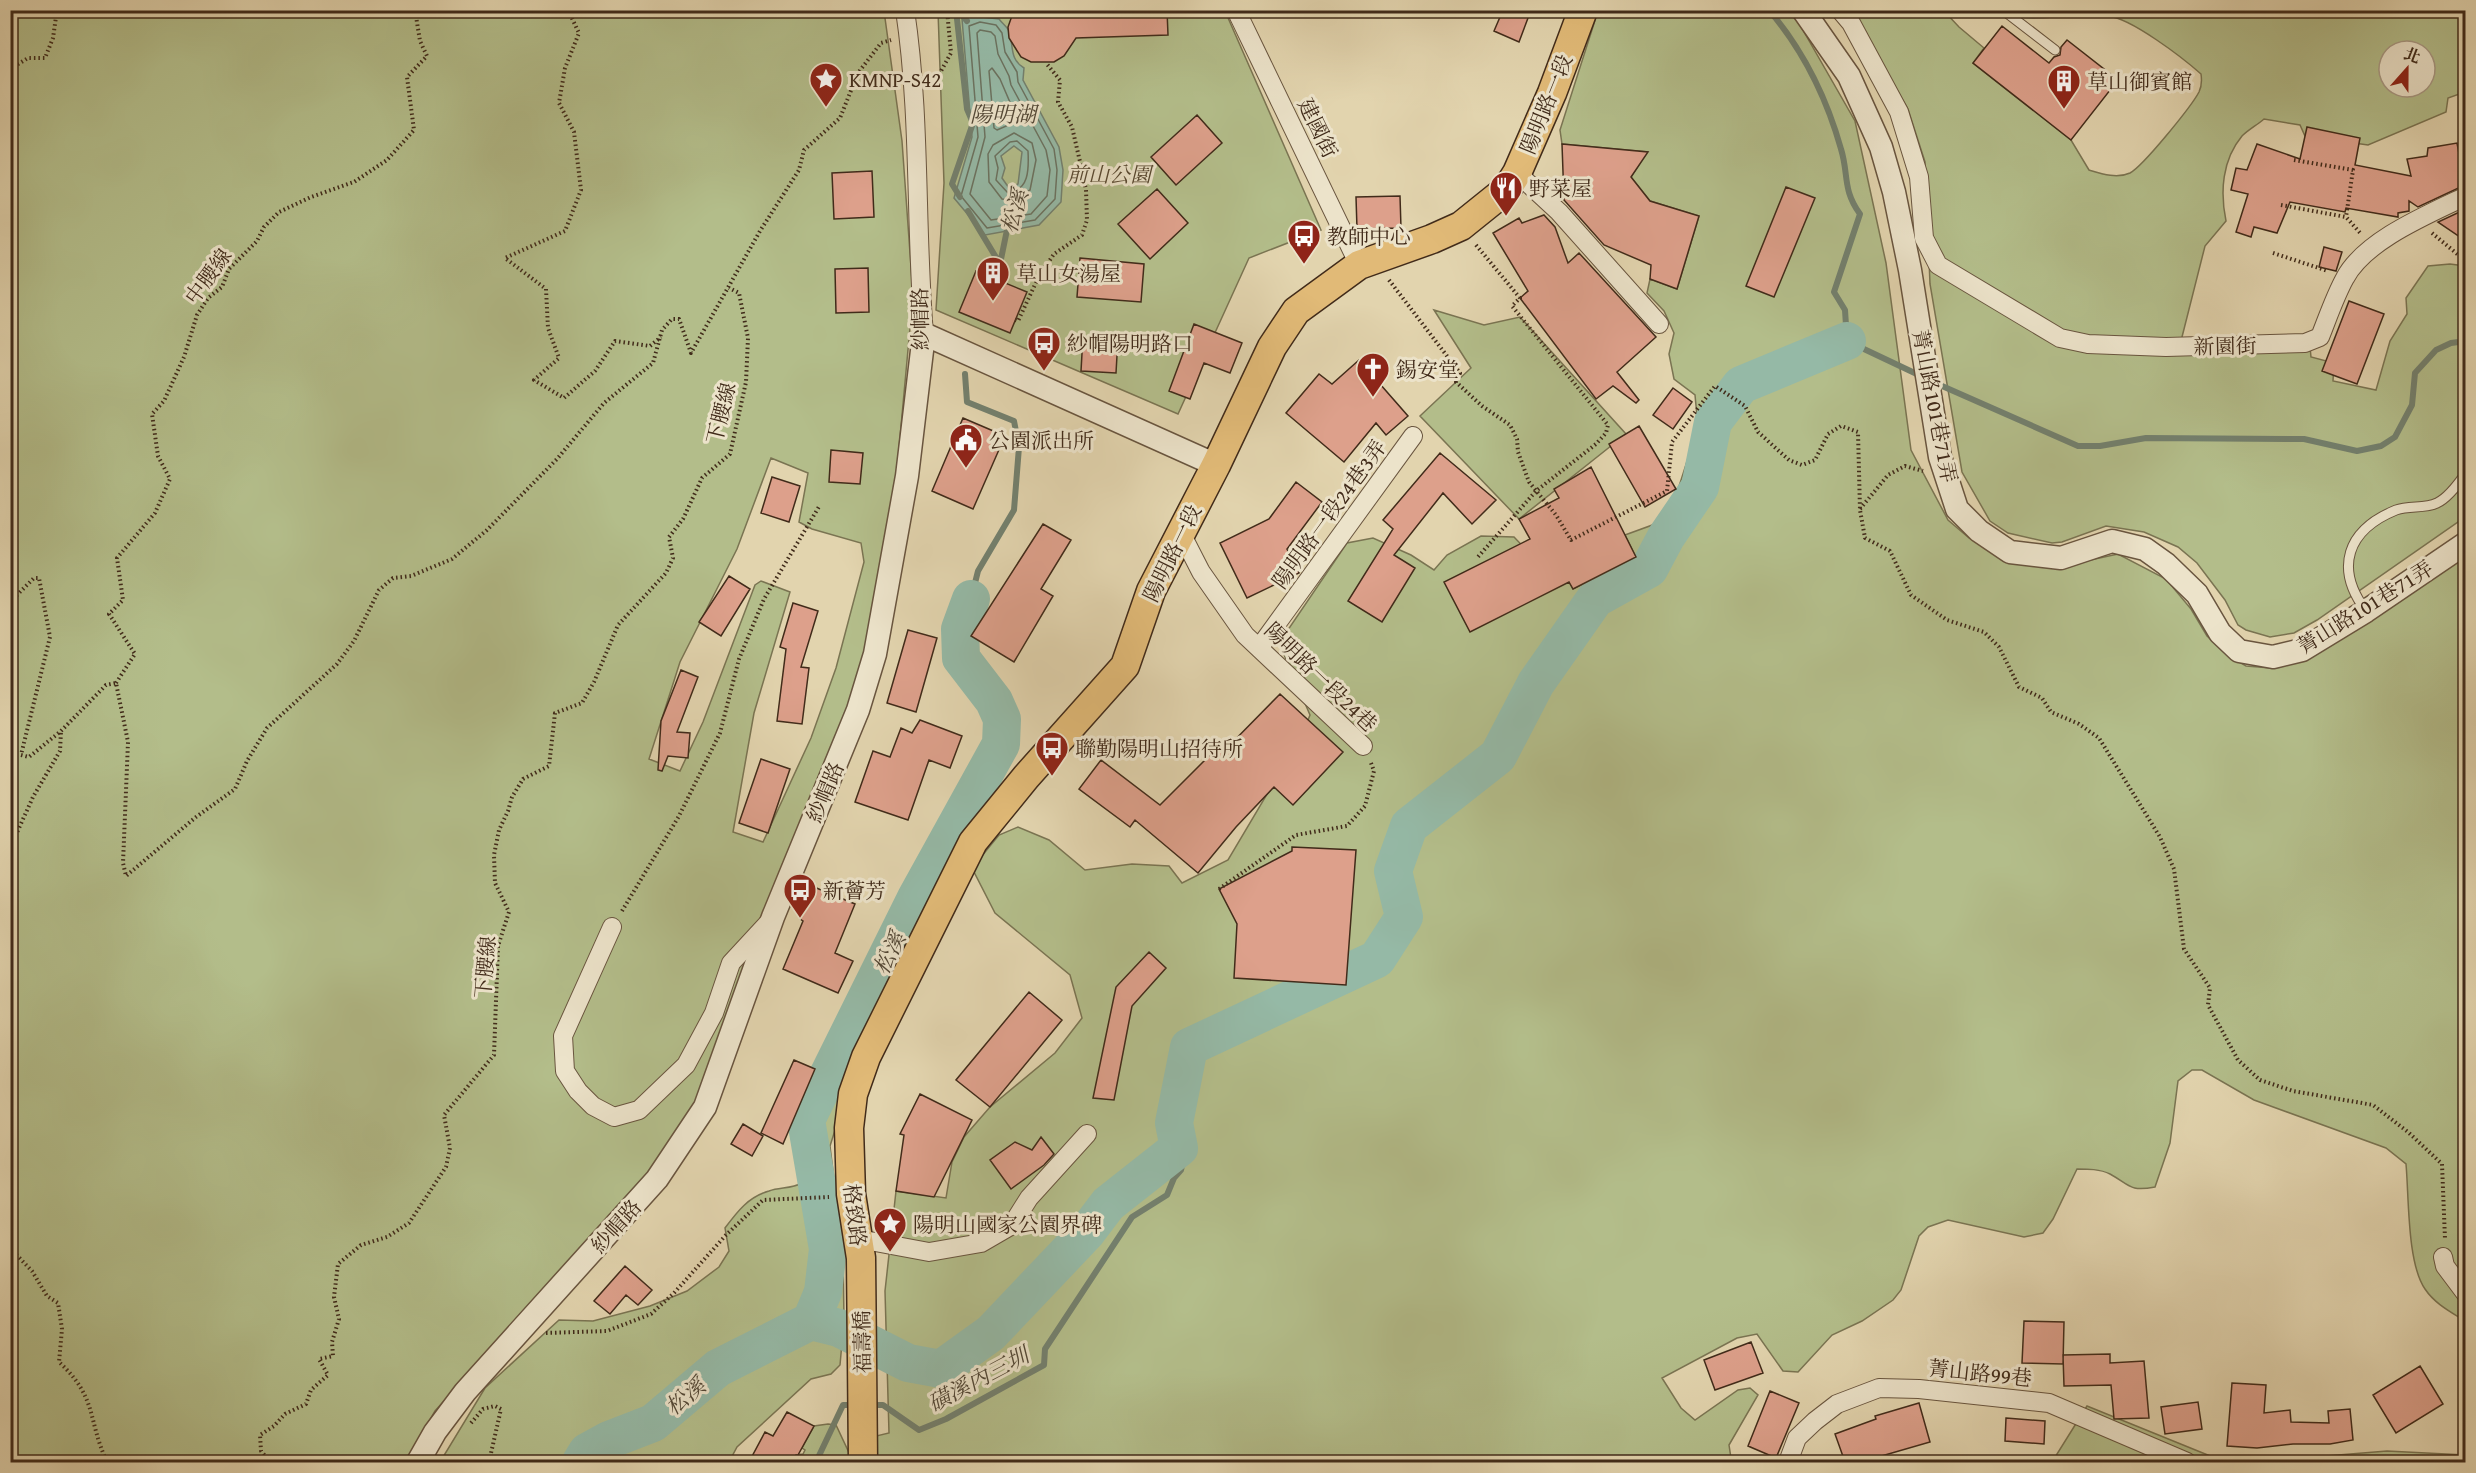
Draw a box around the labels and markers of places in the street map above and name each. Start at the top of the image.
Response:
place icon: KMNP-S42 [808,61,844,108]
building icon: 草山御賓館 [2046,63,2082,110]
place label: KMNP-S42 [849,64,941,95]
place label: 草山御賓館 [2087,66,2192,97]
restaurant icon: 野菜屋 [1488,170,1524,217]
place label: 野菜屋 [1529,173,1592,204]
bus stop icon: 教師中心 [1286,218,1322,265]
place label: 教師中心 [1327,221,1411,252]
building icon: 草山女湯屋 [975,255,1011,302]
place label: 草山女湯屋 [1016,258,1121,289]
bus stop icon: 紗帽陽明路口 [1026,325,1062,372]
place label: 紗帽陽明路口 [1067,328,1193,359]
church icon: 錫安堂 [1355,351,1391,398]
place label: 錫安堂 [1396,354,1459,385]
public building icon: 公園派出所 [948,422,984,469]
place label: 公園派出所 [989,425,1094,456]
bus stop icon: 聯勤陽明山招待所 [1034,730,1070,777]
place label: 聯勤陽明山招待所 [1075,733,1243,764]
bus stop icon: 新薈芳 [782,872,818,919]
place label: 新薈芳 [823,875,886,906]
place icon: 陽明山國家公園界碑 [872,1206,908,1253]
place label: 陽明山國家公園界碑 [913,1209,1102,1240]

